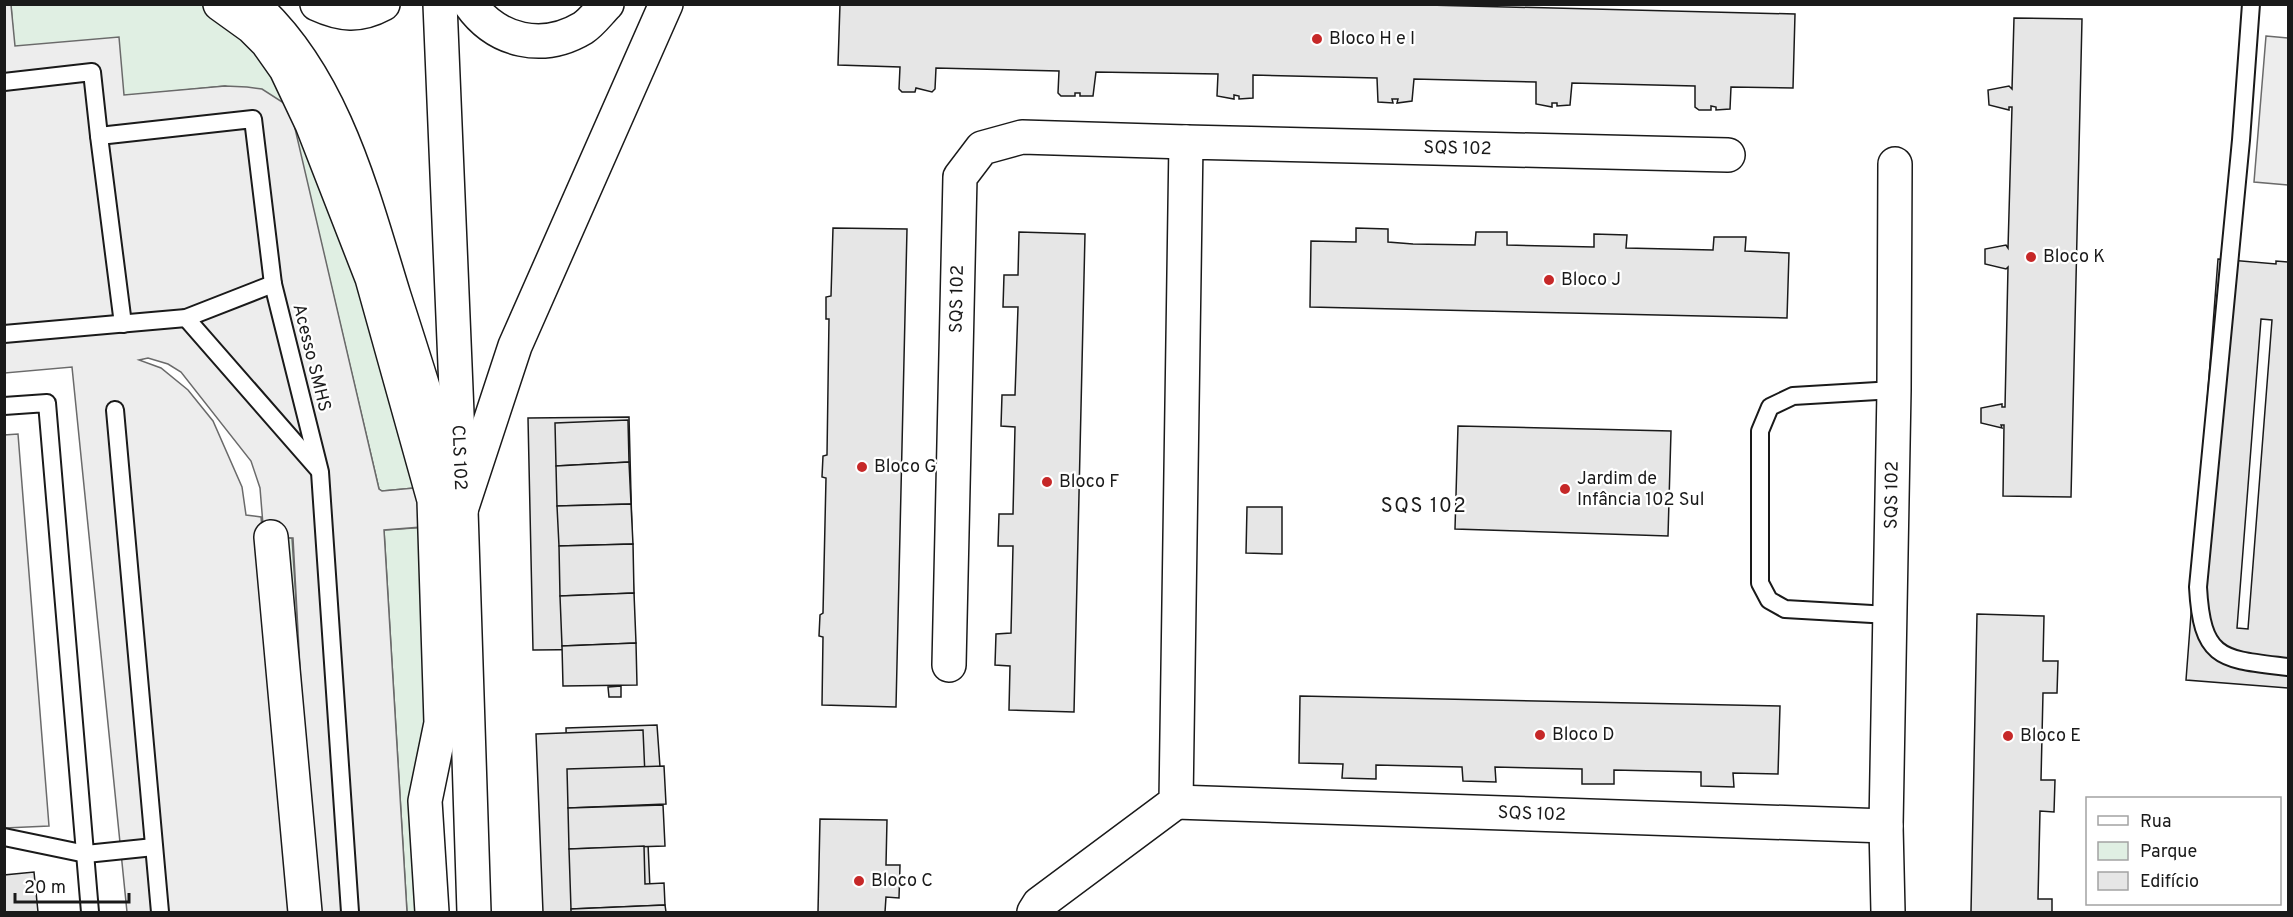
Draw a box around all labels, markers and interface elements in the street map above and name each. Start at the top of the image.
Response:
place label: Bloco H e I [1329,28,1415,51]
marker: Bloco H e I [1310,32,1324,46]
street label: SQS 102 [1423,136,1492,161]
place label: Bloco K [2043,246,2105,269]
marker: Bloco K [2024,250,2038,264]
street label: SQS 102 [945,265,970,333]
place label: Bloco J [1561,269,1621,292]
marker: Bloco J [1542,273,1556,287]
street label: Acesso SMHS [287,302,335,414]
street label: CLS 102 [446,424,472,491]
place label: Bloco G [874,456,937,479]
marker: Bloco G [855,460,869,474]
street label: SQS 102 [1880,461,1904,529]
place label: Jardim de Infância 102 Sul [1577,468,1704,512]
place label: Bloco F [1059,471,1119,494]
marker: Bloco F [1040,475,1054,489]
marker: Jardim de Infância 102 Sul [1558,482,1572,496]
district label: SQS 102 [1381,494,1467,520]
place label: Bloco D [1552,724,1615,747]
place label: Bloco E [2020,725,2081,748]
marker: Bloco D [1533,728,1547,742]
marker: Bloco E [2001,729,2015,743]
legend [2086,797,2281,905]
street label: SQS 102 [1497,801,1566,827]
text: Rua [2140,811,2171,834]
text: Parque [2140,841,2197,864]
scale bar [15,866,129,904]
place label: Bloco C [871,870,933,893]
text: Edifício [2140,871,2199,894]
marker: Bloco C [852,874,866,888]
text: 20 m [24,877,66,900]

